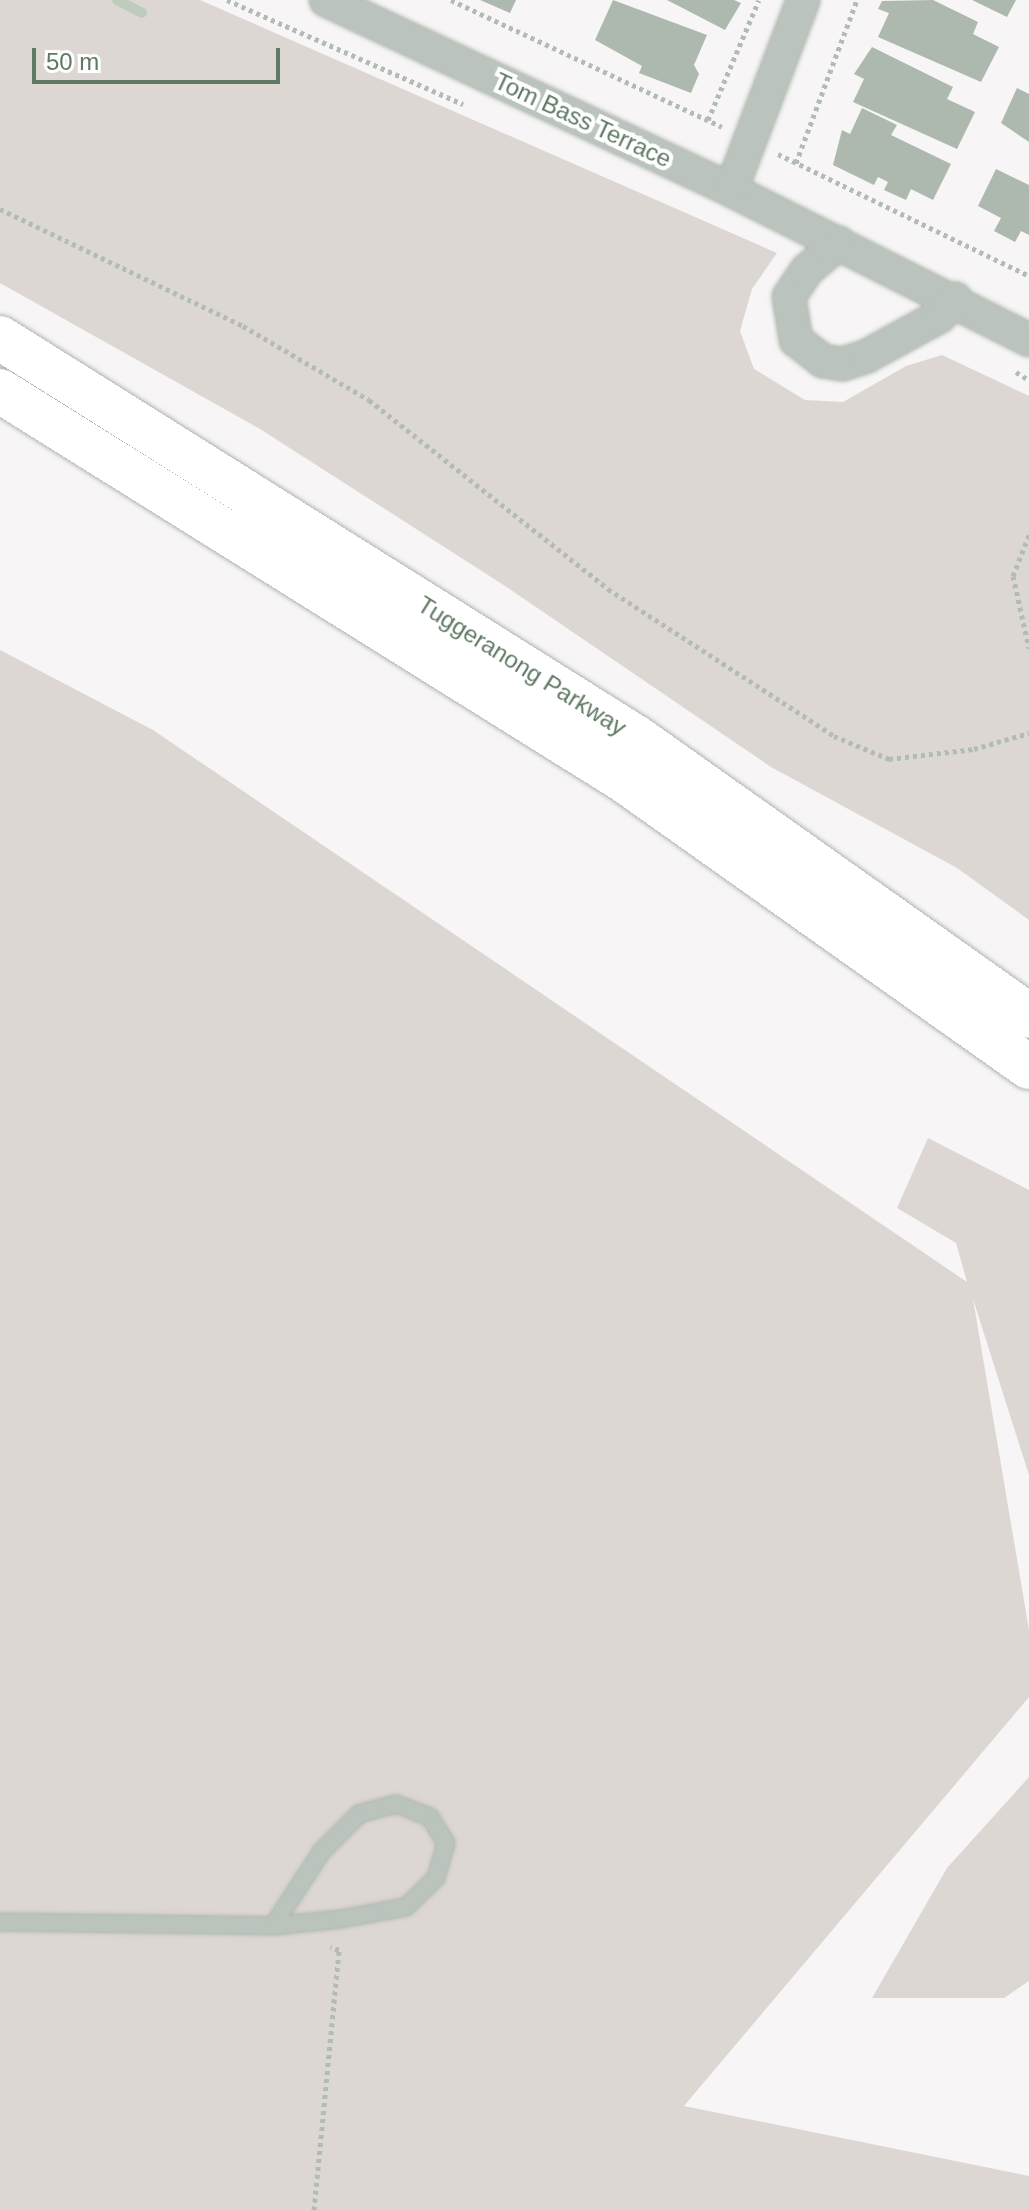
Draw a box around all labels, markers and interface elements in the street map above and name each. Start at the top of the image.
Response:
scale bar [36,32,284,82]
text: 50 m [46,48,99,75]
street label: Tom Bass Terrace [490,66,676,174]
street label: Tuggeranong Parkway [412,590,632,742]

